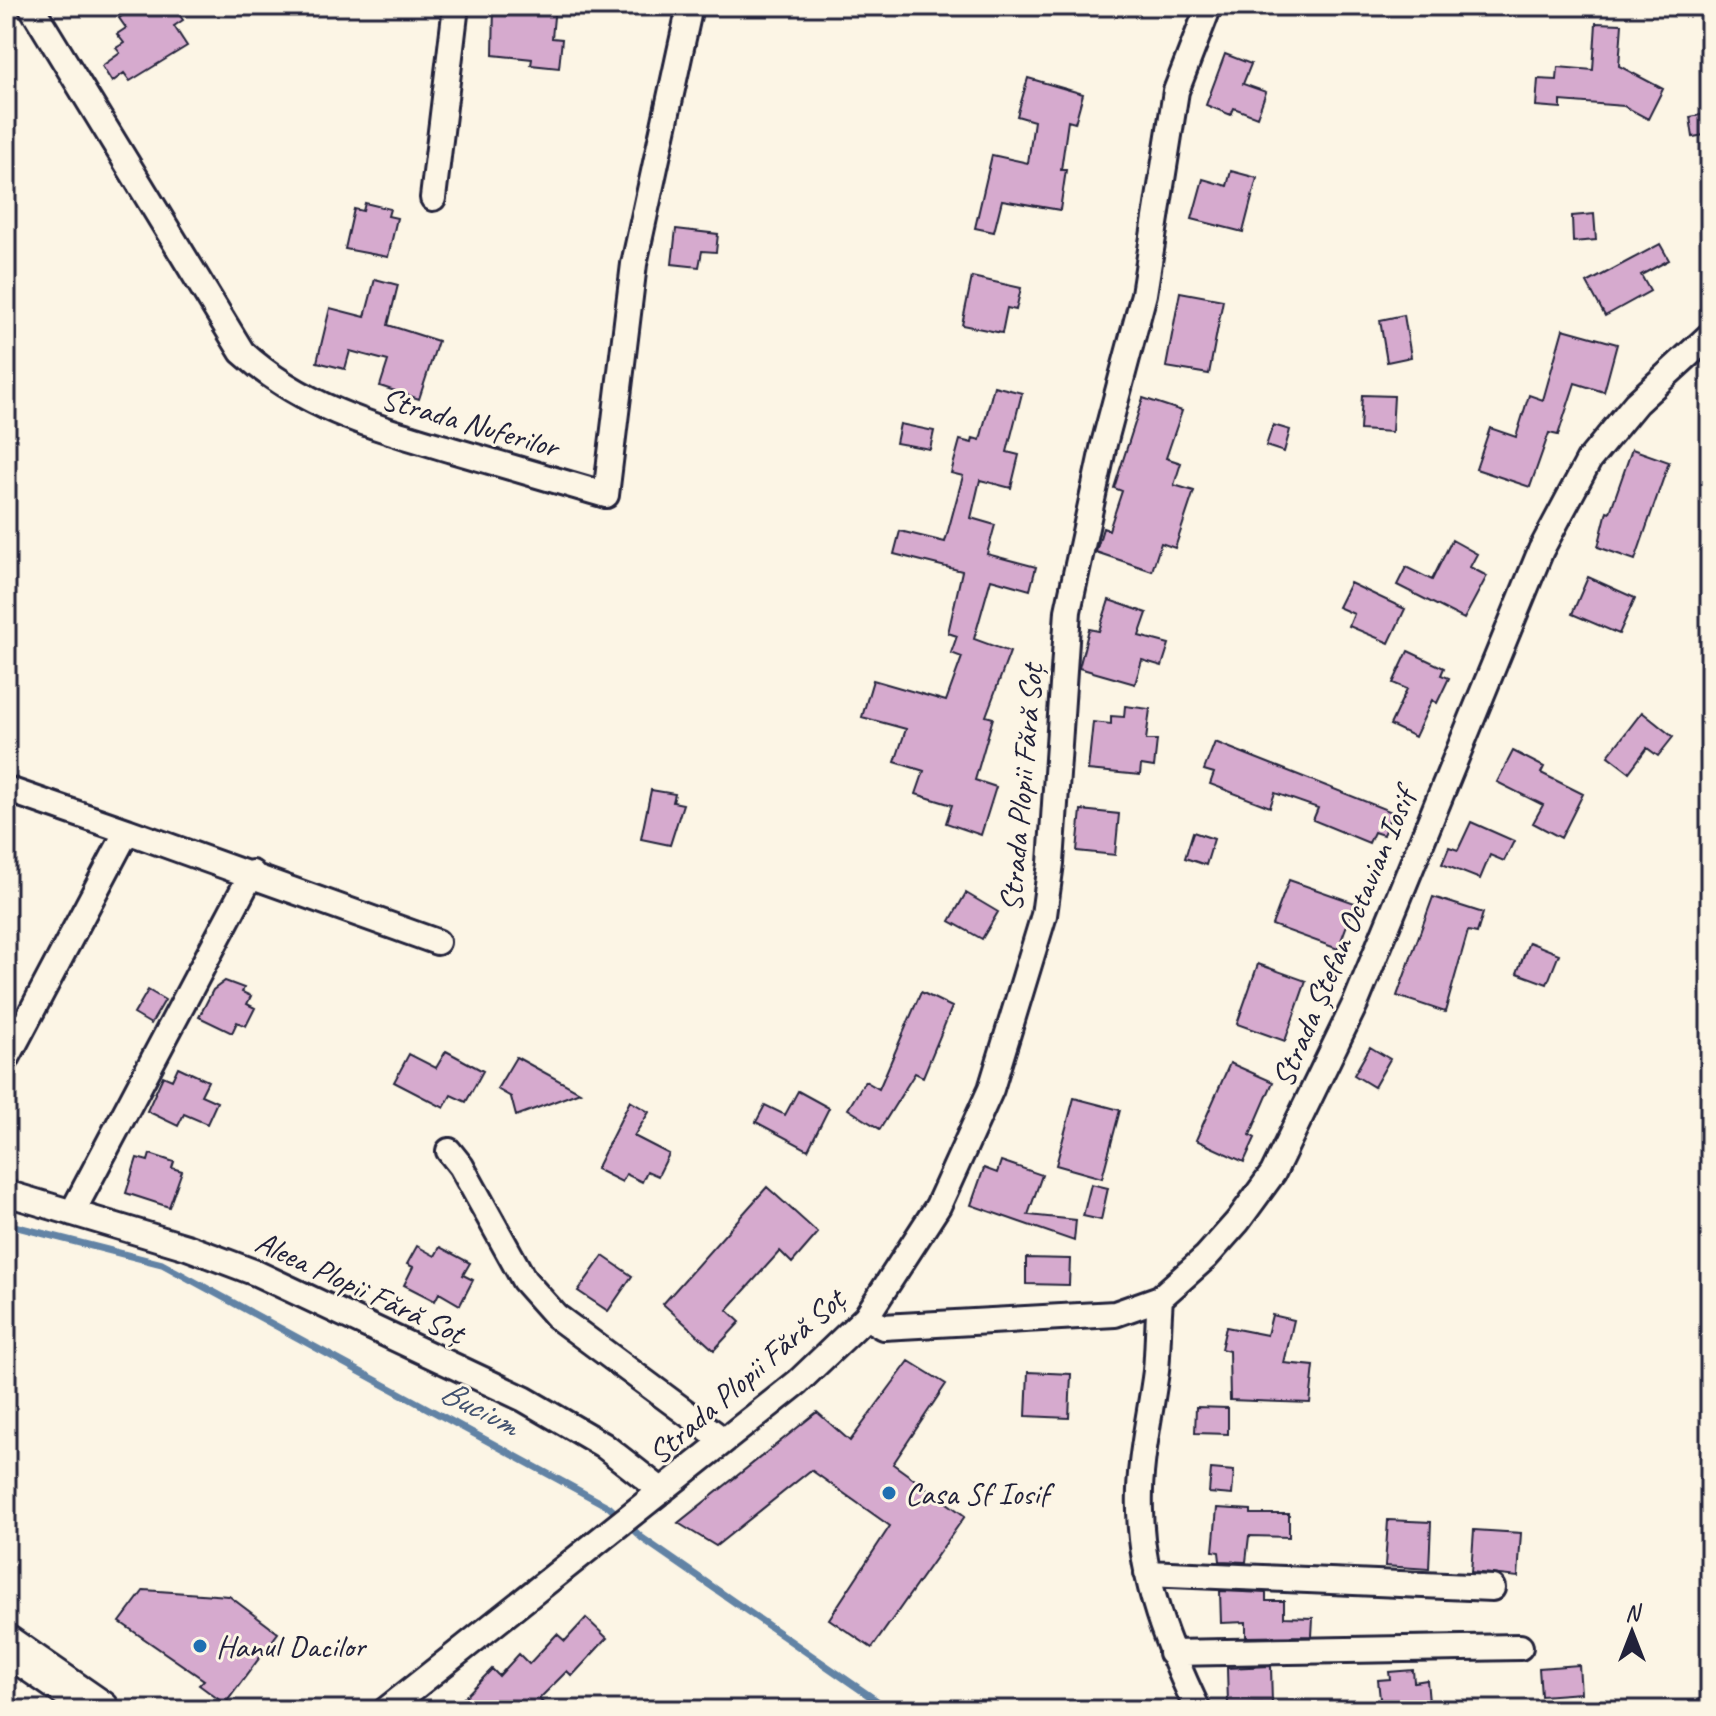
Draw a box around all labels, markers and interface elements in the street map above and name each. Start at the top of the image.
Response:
street label: Strada Nuferilor [377,378,566,468]
street label: Strada Plopii Fără Soț [990,659,1053,913]
street label: Strada Ștefan Octavian Iosif [1262,776,1428,1093]
street label: Aleea Plopii Fără Soț [249,1221,474,1355]
street label: Strada Plopii Fără Soț [639,1277,856,1473]
water label: Bucium [433,1369,529,1447]
place label: Casa Sf Iosif [905,1473,1055,1514]
marker: Casa Sf Iosif [880,1484,898,1502]
north arrow [1592,1592,1672,1672]
text: N [1625,1599,1642,1627]
place label: Hanul Dacilor [216,1626,368,1667]
marker: Hanul Dacilor [191,1637,209,1655]

